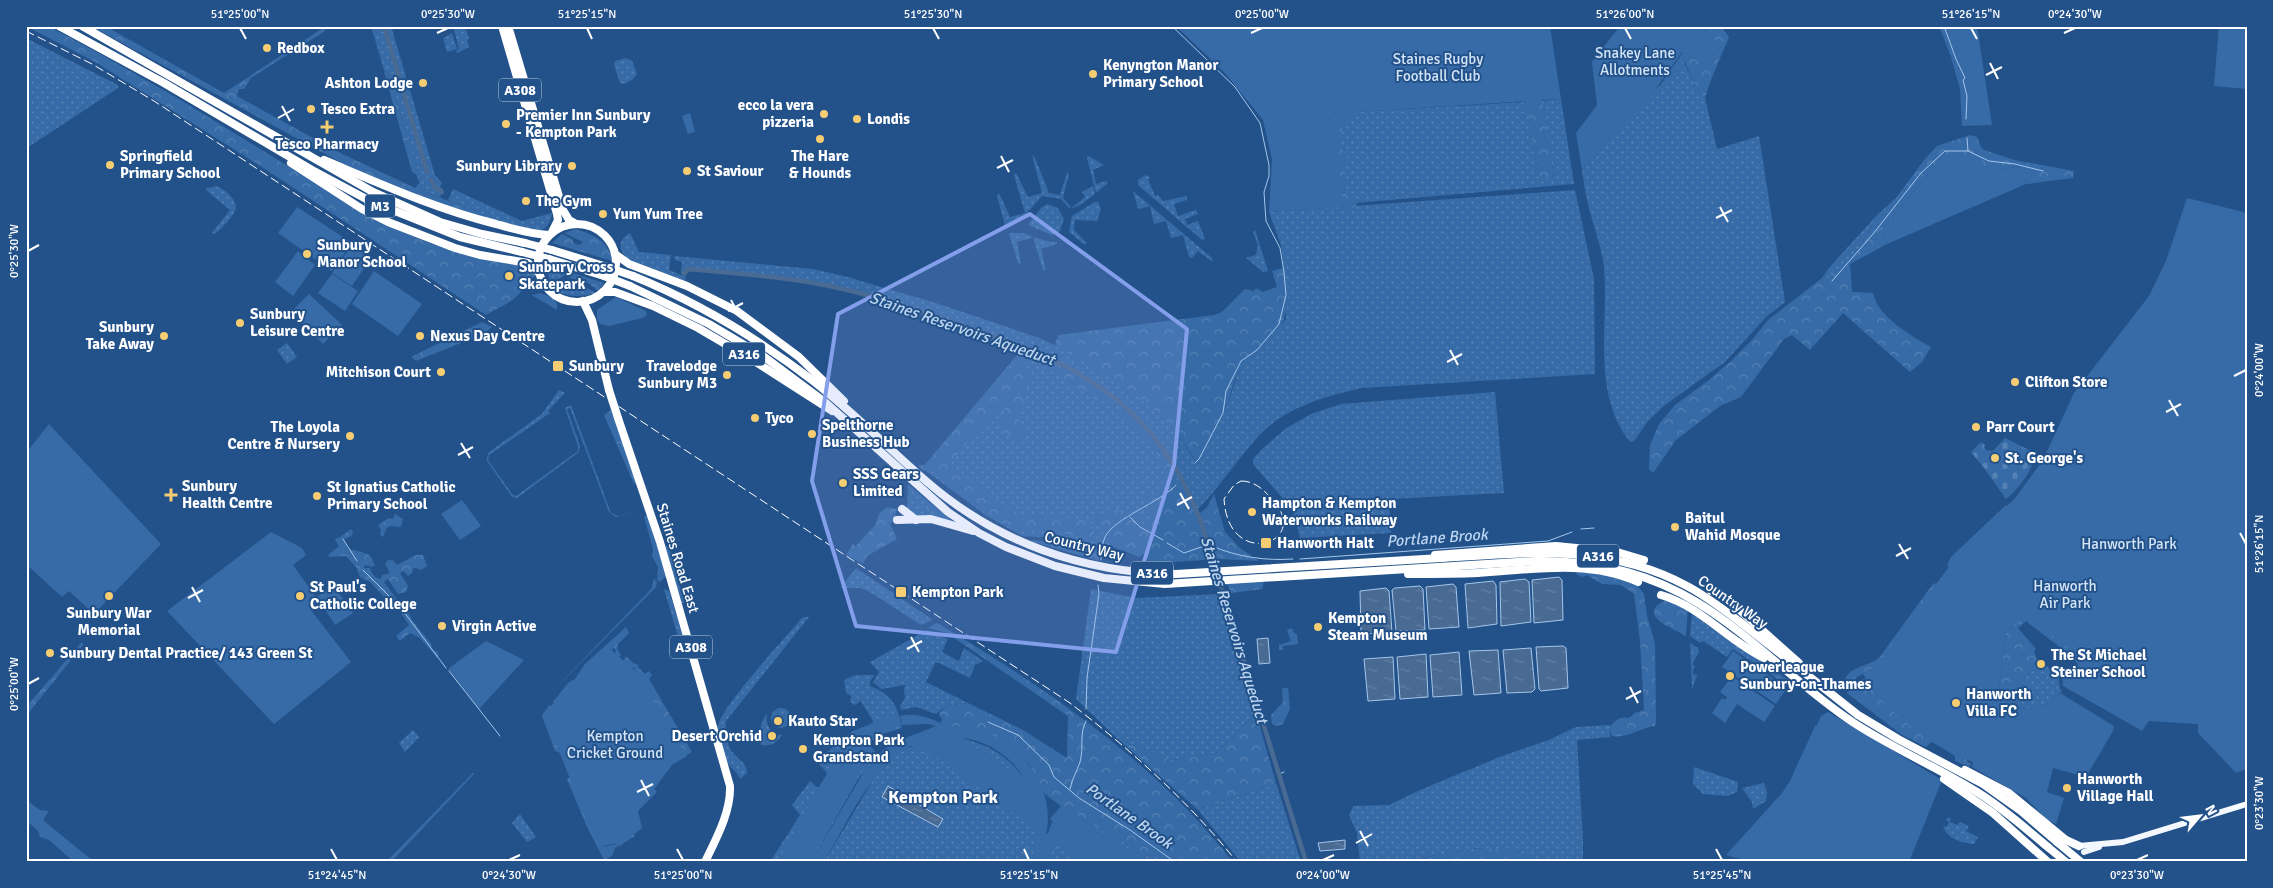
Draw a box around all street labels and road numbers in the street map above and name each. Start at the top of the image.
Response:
road number: A308 [499,78,541,102]
road number: M3 [365,195,395,218]
road number: A316 [723,342,765,366]
street label: Staines Road East [653,501,703,615]
street label: Country Way [1042,527,1126,565]
road number: A316 [1577,544,1619,568]
road number: A316 [1131,562,1173,584]
street label: Country Way [1695,571,1771,633]
road number: A308 [670,636,712,659]

